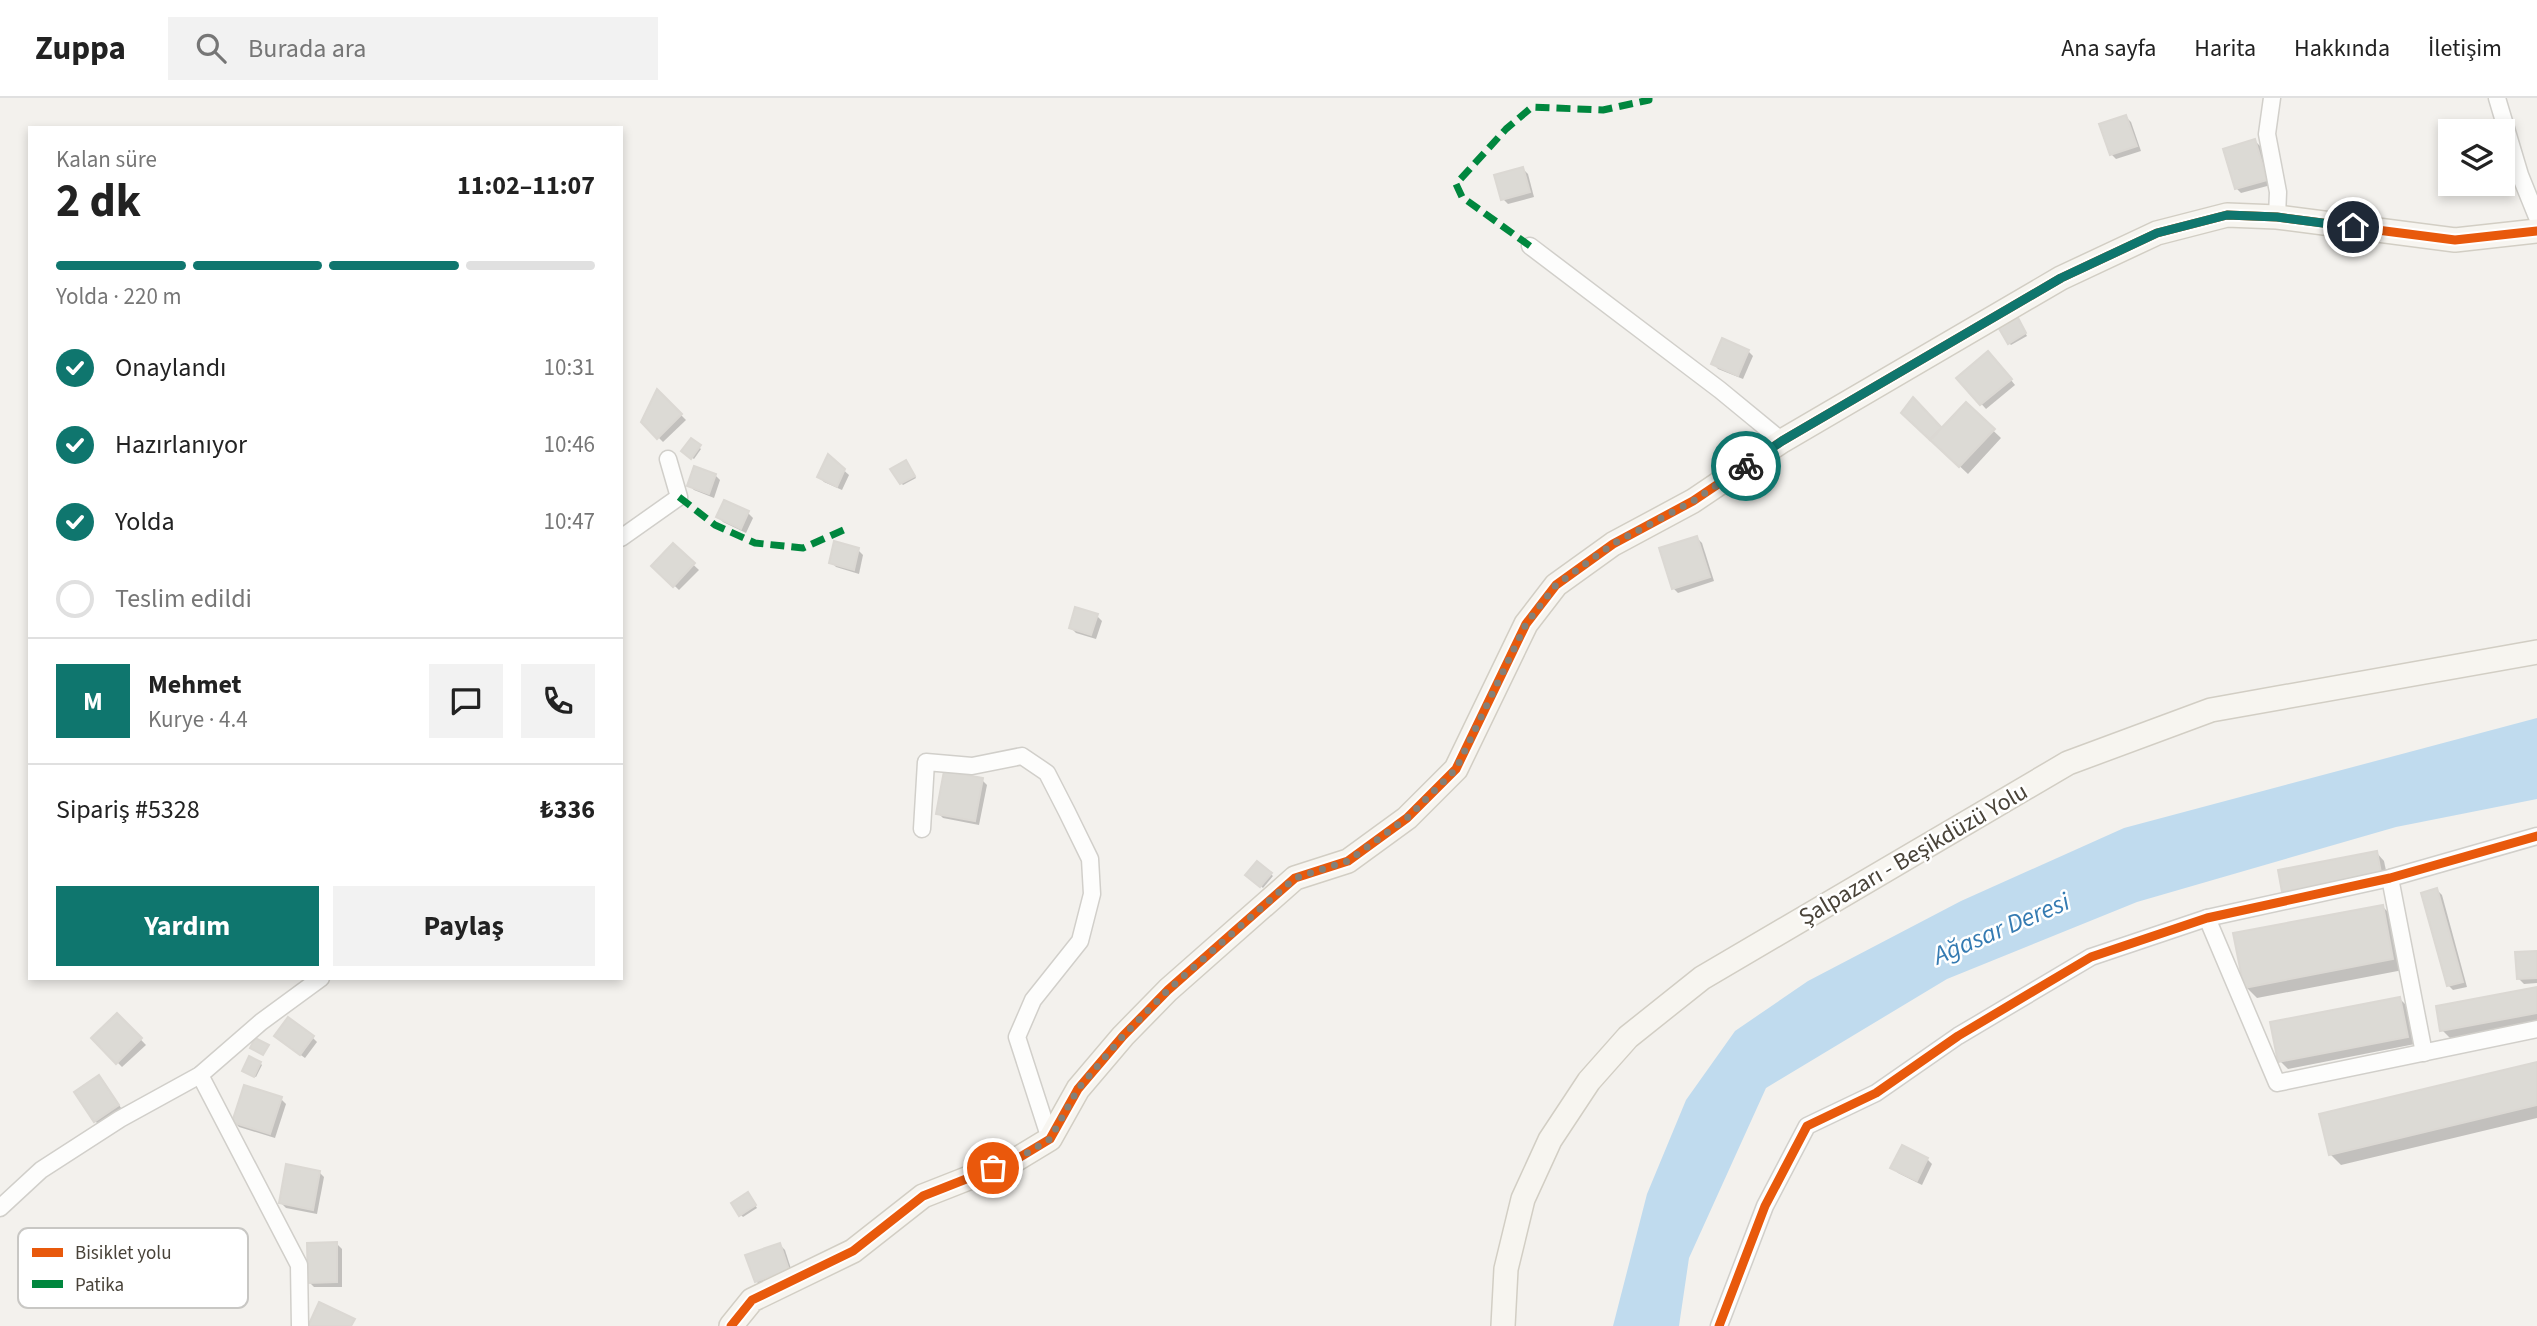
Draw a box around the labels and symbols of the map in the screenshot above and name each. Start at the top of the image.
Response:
pin [2323,197,2383,257]
courier [1711,431,1781,501]
street label: Şalpazarı - Beşikdüzü Yolu [1792,774,2034,934]
water label: Ağasar Deresi [1925,883,2076,975]
pin [963,1138,1023,1198]
legend [18,1228,248,1308]
text: Bisiklet yolu [75,1240,171,1267]
text: Patika [75,1272,124,1299]

